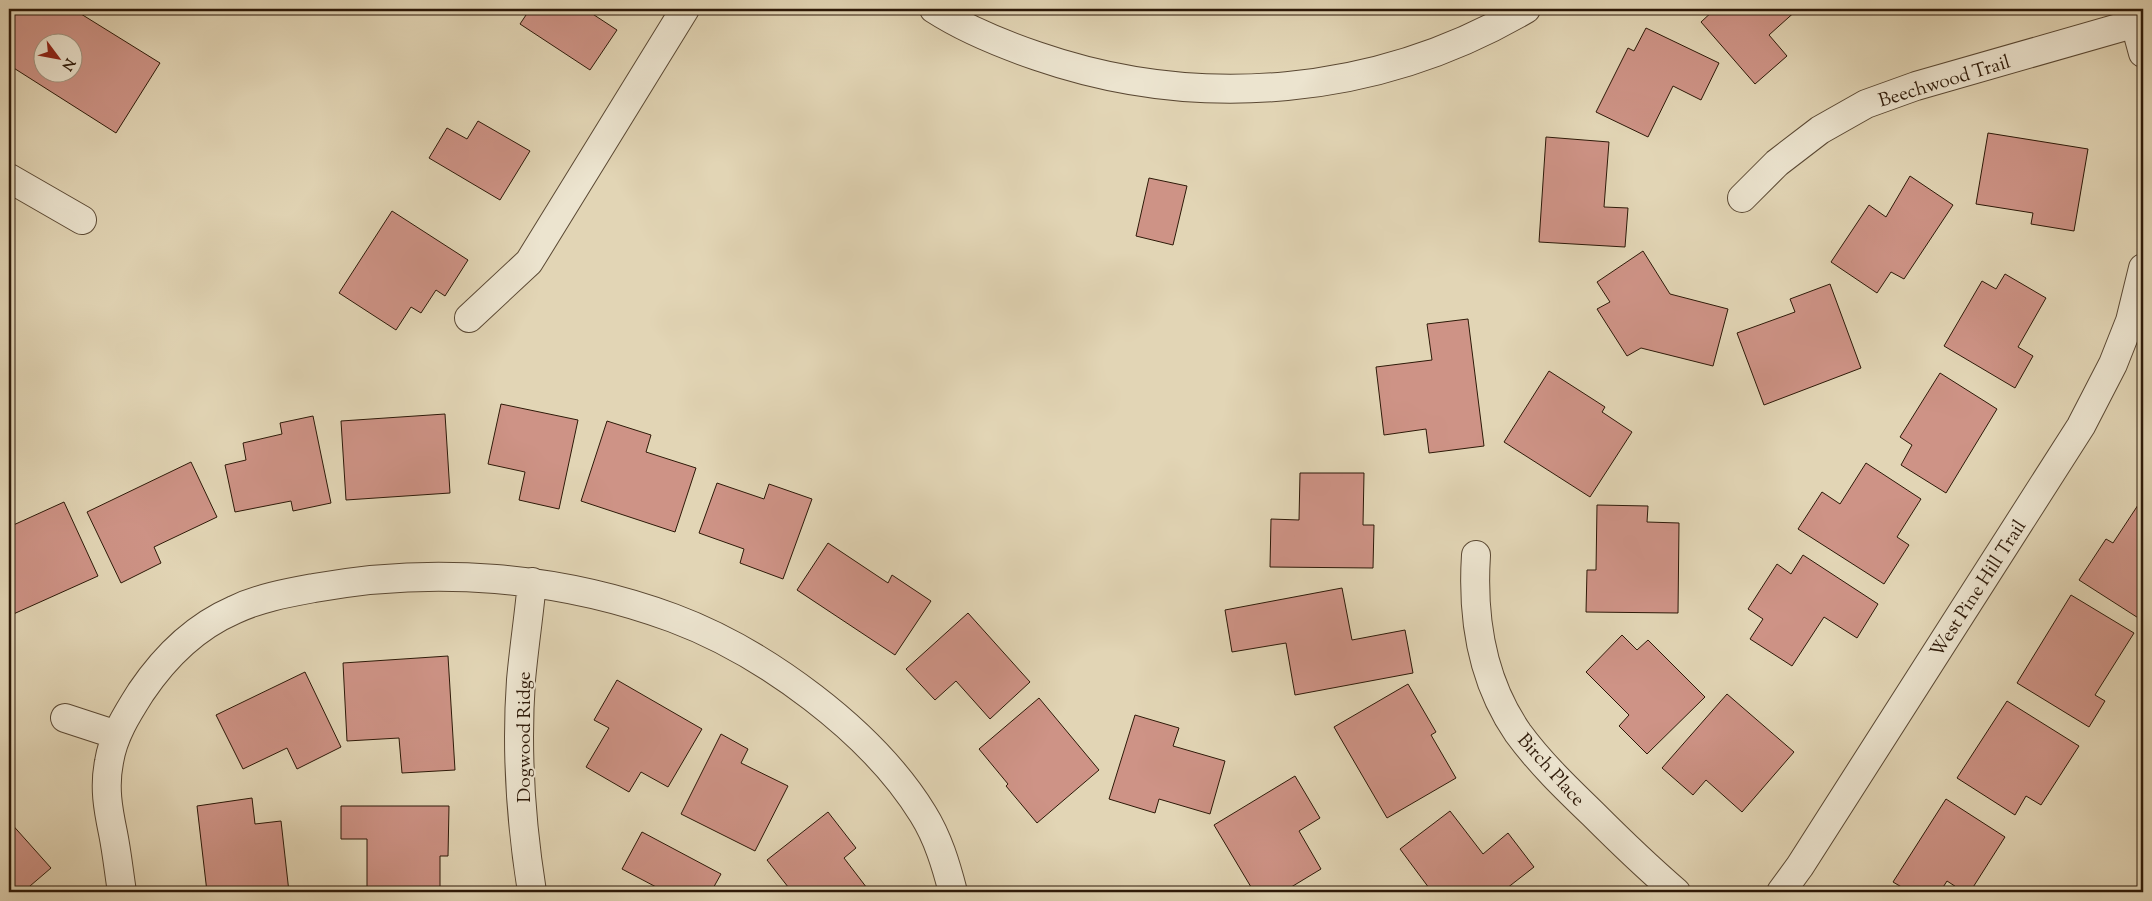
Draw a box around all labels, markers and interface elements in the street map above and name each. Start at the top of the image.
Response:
north arrow [32,32,82,82]
street label: Beechwood Trail [1875,50,2014,115]
text: N [56,54,79,74]
street label: West Pine Hill Trail [1924,515,2034,663]
street label: Dogwood Ridge [512,671,539,803]
street label: Birch Place [1510,728,1590,813]

